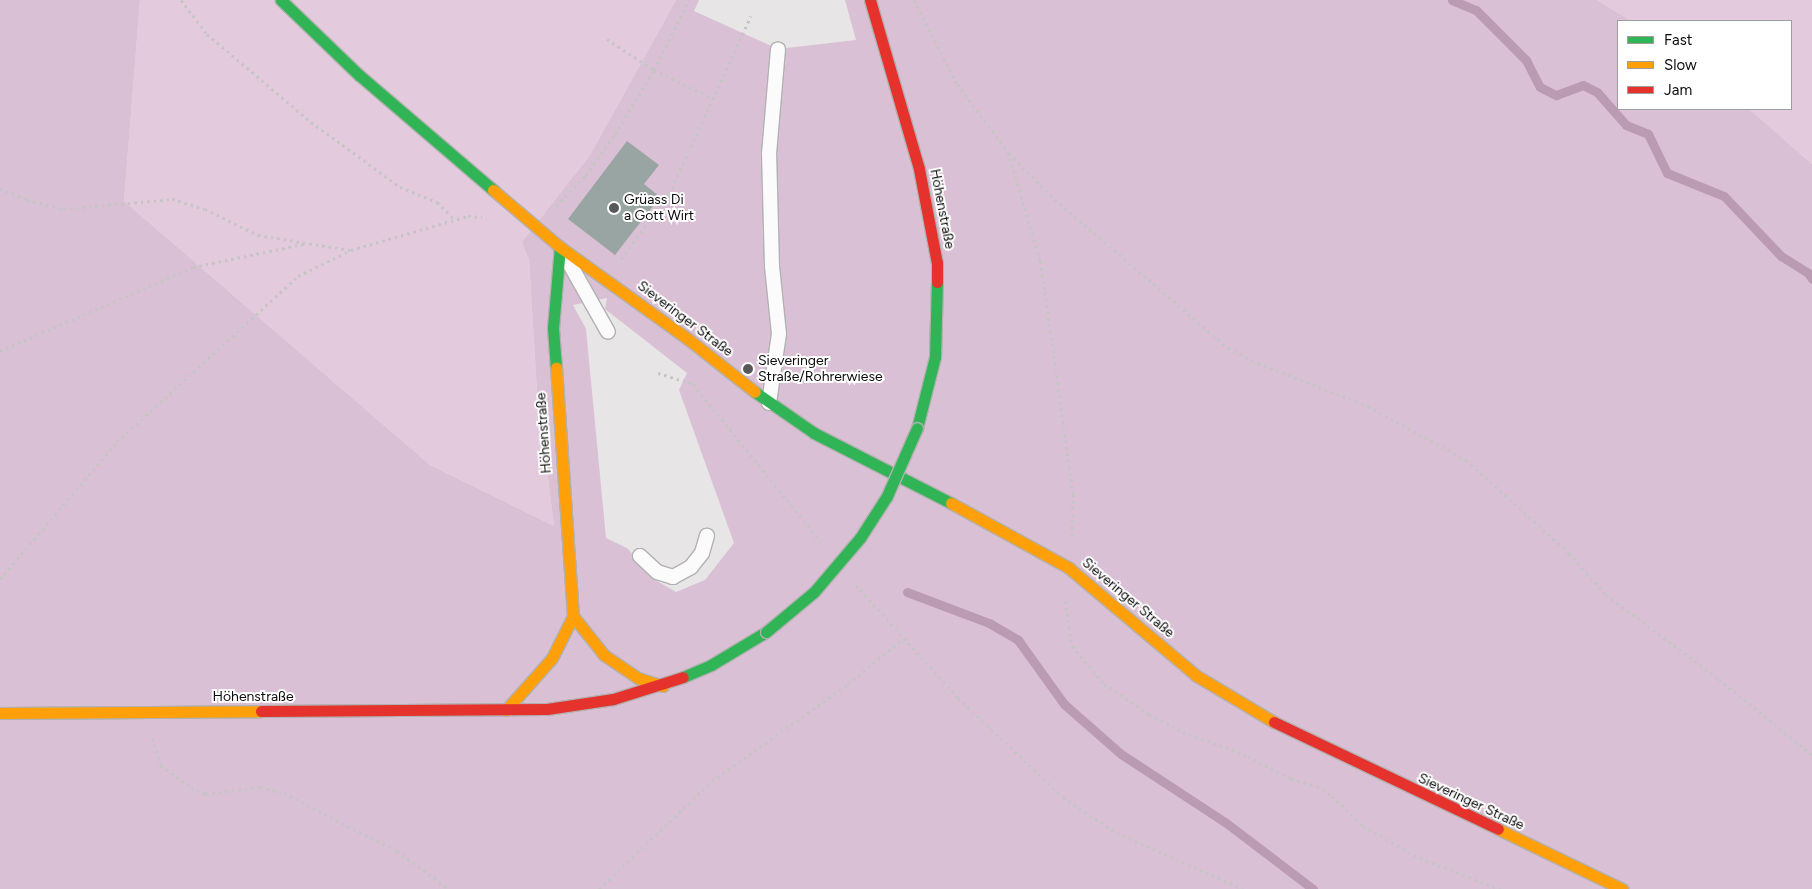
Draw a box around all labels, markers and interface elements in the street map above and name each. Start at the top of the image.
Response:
legend [1617,20,1792,110]
text: Fast [1664,31,1692,49]
text: Slow [1664,56,1697,74]
text: Jam [1664,81,1692,99]
street label: Höhenstraße [926,168,958,250]
place label: Grüass Di a Gott Wirt [624,192,694,224]
marker: Grüass Di a Gott Wirt [608,202,620,214]
street label: Sieveringer Straße [634,278,736,360]
place label: Sieveringer Straße/Rohrerwiese [758,353,883,386]
marker: Sieveringer Straße/Rohrerwiese [742,363,754,375]
street label: Höhenstraße [533,392,555,474]
street label: Sieveringer Straße [1078,555,1178,641]
street label: Höhenstraße [212,689,294,705]
street label: Sieveringer Straße [1415,770,1527,834]

